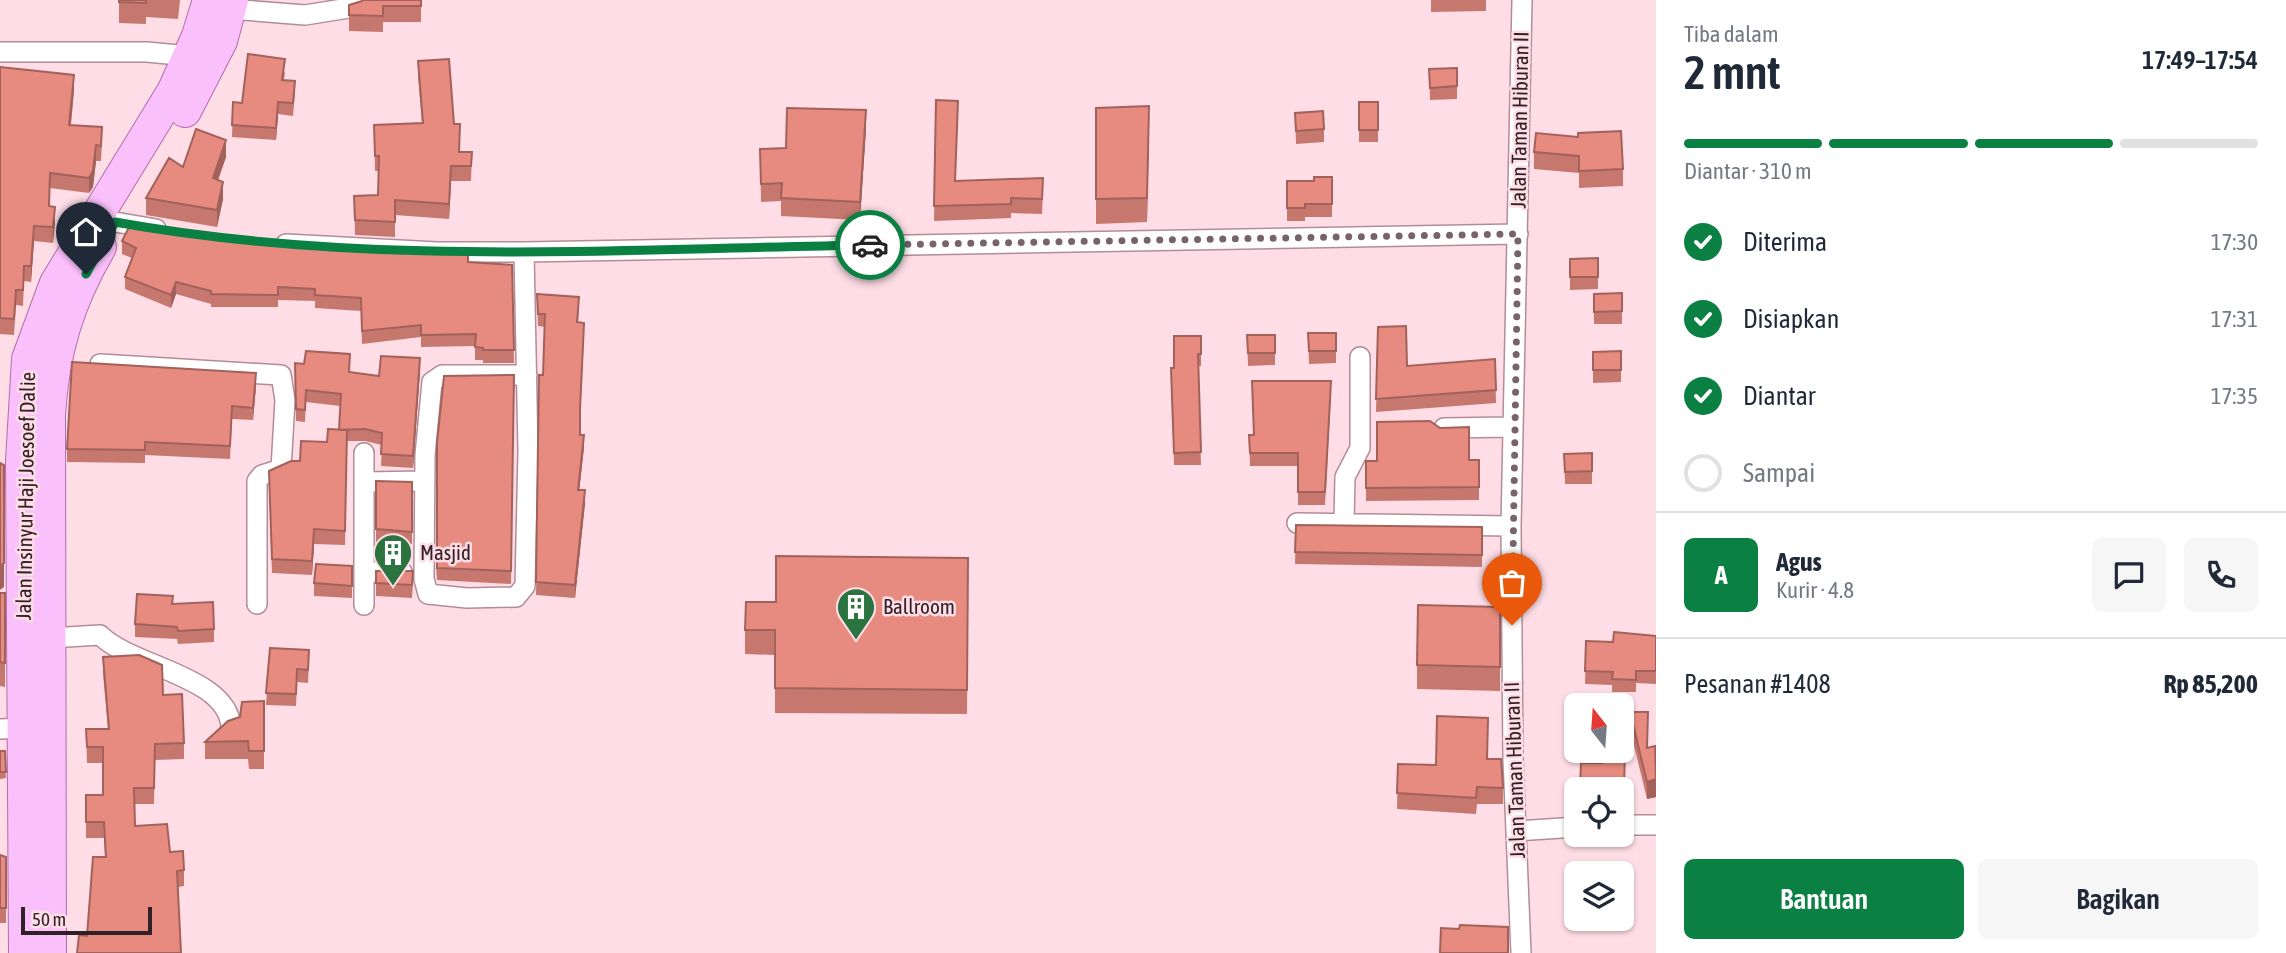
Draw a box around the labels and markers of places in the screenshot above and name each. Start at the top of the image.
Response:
pin [56,202,116,274]
building icon: Masjid [372,532,414,587]
place label: Masjid [420,540,471,564]
pin [1482,553,1542,625]
building icon: Ballroom [835,586,877,641]
place label: Ballroom [883,594,955,618]

